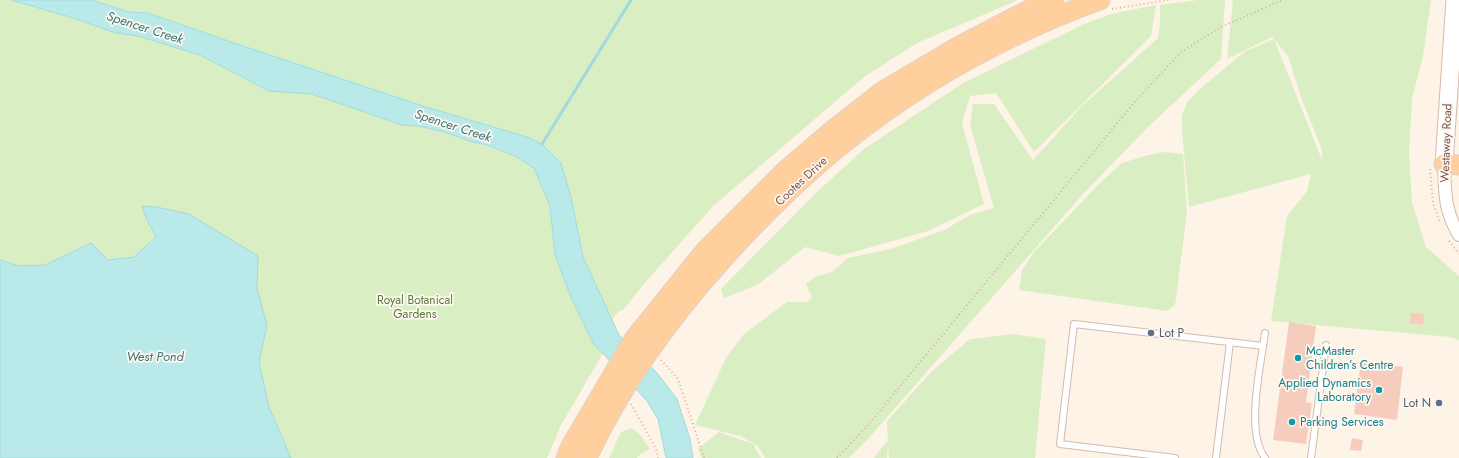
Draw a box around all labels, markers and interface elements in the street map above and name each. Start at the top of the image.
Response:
water label: Spencer Creek [104,6,186,49]
street label: Westaway Road [1436,103,1456,183]
water label: Spencer Creek [412,104,494,147]
street label: Cootes Drive [771,152,831,210]
park label: Royal Botanical Gardens [377,291,453,323]
place label: Lot P [1159,324,1184,342]
marker: Lot P [1146,328,1156,338]
place label: McMaster Children’s Centre [1306,342,1394,374]
water label: West Pond [126,347,184,366]
marker: McMaster Children’s Centre [1293,353,1303,363]
place label: Applied Dynamics Laboratory [1278,374,1372,406]
marker: Applied Dynamics Laboratory [1374,385,1384,395]
place label: Lot N [1403,394,1431,412]
marker: Lot N [1434,398,1444,408]
place label: Parking Services [1300,413,1384,431]
marker: Parking Services [1287,417,1297,427]

